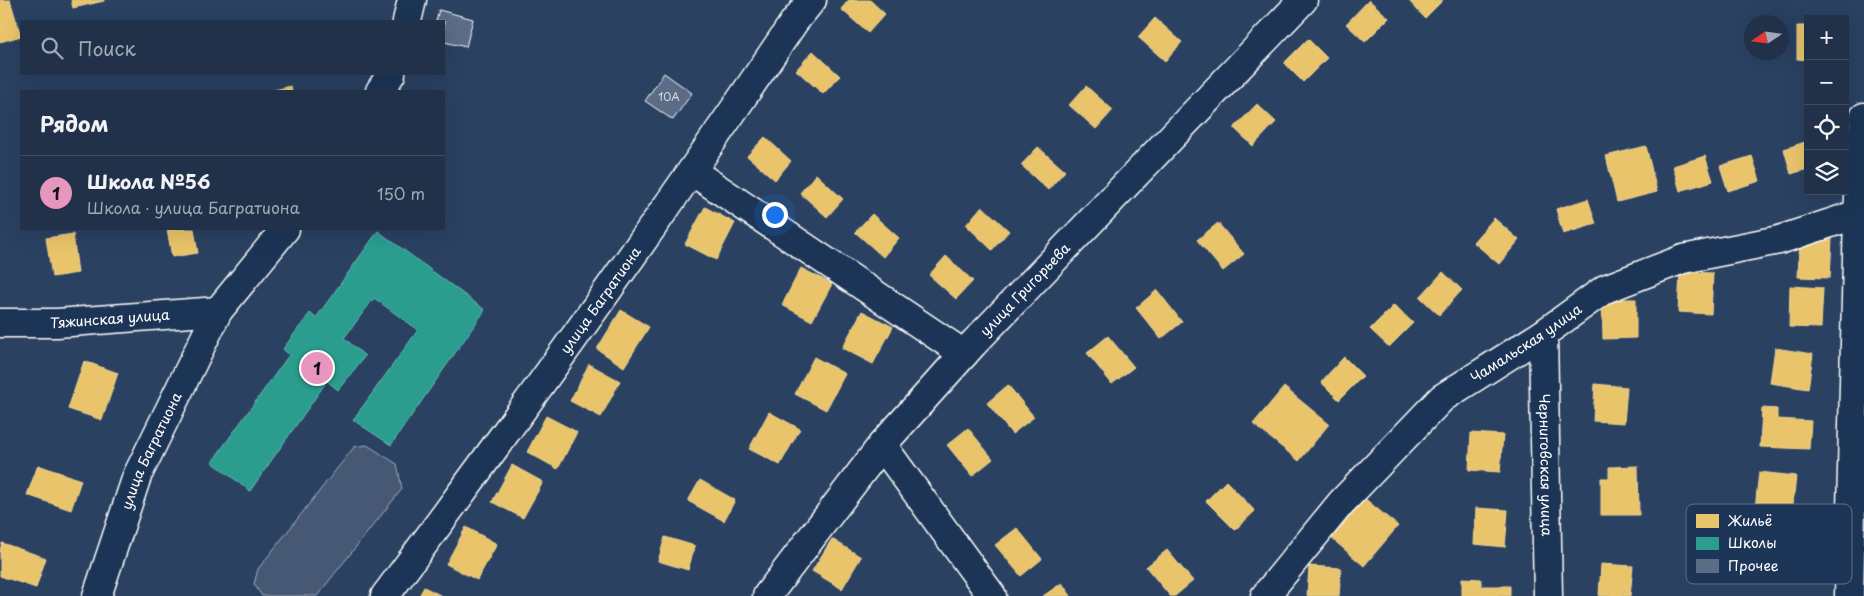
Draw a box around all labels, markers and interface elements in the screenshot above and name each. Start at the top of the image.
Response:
north arrow [1744,15,1789,60]
map controls [1804,15,1849,195]
button: + [1804,15,1849,60]
search box [20,20,445,75]
icon: search [38,34,66,62]
text: Поиск [78,34,136,62]
button: − [1804,60,1849,105]
house number: 10А [658,88,680,105]
button: locate [1804,105,1849,150]
text: Рядом [40,107,108,139]
button: layers [1804,150,1849,195]
text: Школа №56 [87,167,210,195]
text: 1 [52,181,60,205]
text: 150 m [377,181,425,205]
text: Школа · улица Багратиона [87,195,300,219]
your location [762,202,788,228]
street label: улица Григорьева [975,238,1075,341]
street label: улица Багратиона [555,242,646,358]
street label: Чамальская улица [1466,298,1586,388]
street label: Тяжинская улица [50,304,171,333]
pin: 1 [301,349,333,387]
street label: улица Багратиона [115,388,187,512]
street label: Черниговская улица [1534,394,1558,537]
legend [1686,504,1852,584]
text: Жильё [1727,510,1772,531]
text: Школы [1728,532,1777,553]
text: Прочее [1728,555,1779,576]

